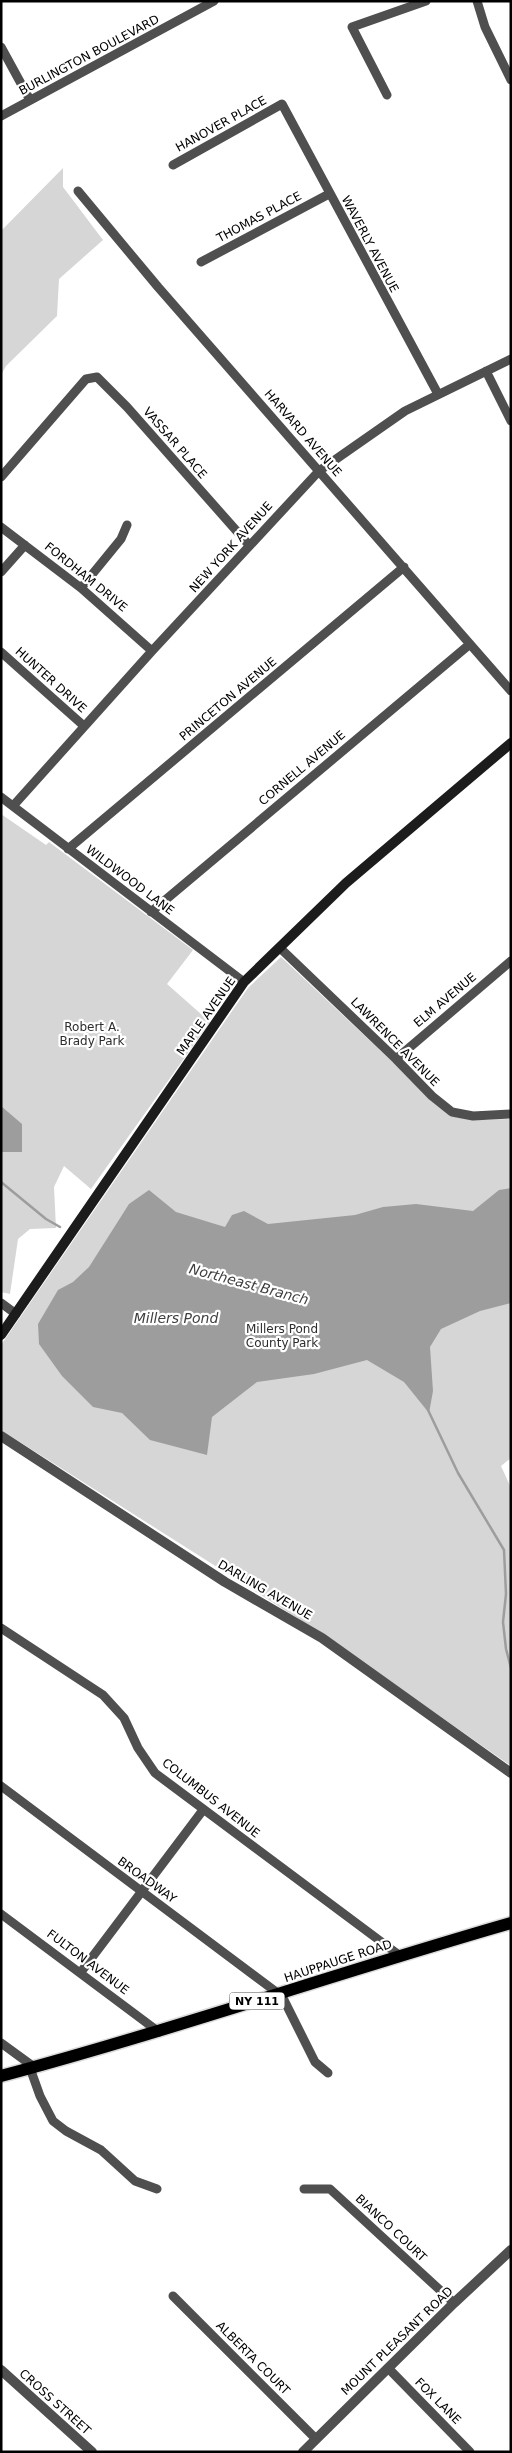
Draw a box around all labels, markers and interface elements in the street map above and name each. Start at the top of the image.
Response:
street label: BURLINGTON BOULEVARD [17,12,161,98]
street label: HANOVER PLACE [173,93,269,155]
street label: THOMAS PLACE [213,189,304,246]
street label: WAVERLY AVENUE [339,193,401,295]
street label: HARVARD AVENUE [261,387,345,479]
street label: VASSAR PLACE [140,405,210,481]
street label: NEW YORK AVENUE [187,499,275,595]
street label: FORDHAM DRIVE [42,539,130,615]
street label: HUNTER DRIVE [13,644,89,716]
street label: PRINCETON AVENUE [177,654,279,744]
street label: CORNELL AVENUE [256,728,348,808]
street label: WILDWOOD LANE [83,842,177,918]
street label: ELM AVENUE [411,970,479,1030]
street label: MAPLE AVENUE [174,974,238,1058]
street label: LAWRENCE AVENUE [348,995,442,1089]
park label: Robert A. Brady Park [60,1020,125,1048]
water label: Northeast Branch [188,1260,310,1308]
water label: Millers Pond [134,1310,218,1326]
park label: Millers Pond County Park [246,1322,318,1350]
street label: DARLING AVENUE [215,1557,315,1623]
street label: COLUMBUS AVENUE [159,1756,263,1840]
street label: BROADWAY [115,1854,180,1906]
street label: FULTON AVENUE [44,1927,132,1997]
street label: HAUPPAUGE ROAD [282,1937,394,1985]
road number: NY 111 [230,1992,284,2010]
street label: BIANCO COURT [353,2192,430,2265]
street label: MOUNT PLEASANT ROAD [338,2284,456,2398]
street label: ALBERTA COURT [213,2318,293,2398]
street label: CROSS STREET [17,2366,94,2438]
street label: FOX LANE [412,2375,464,2427]

